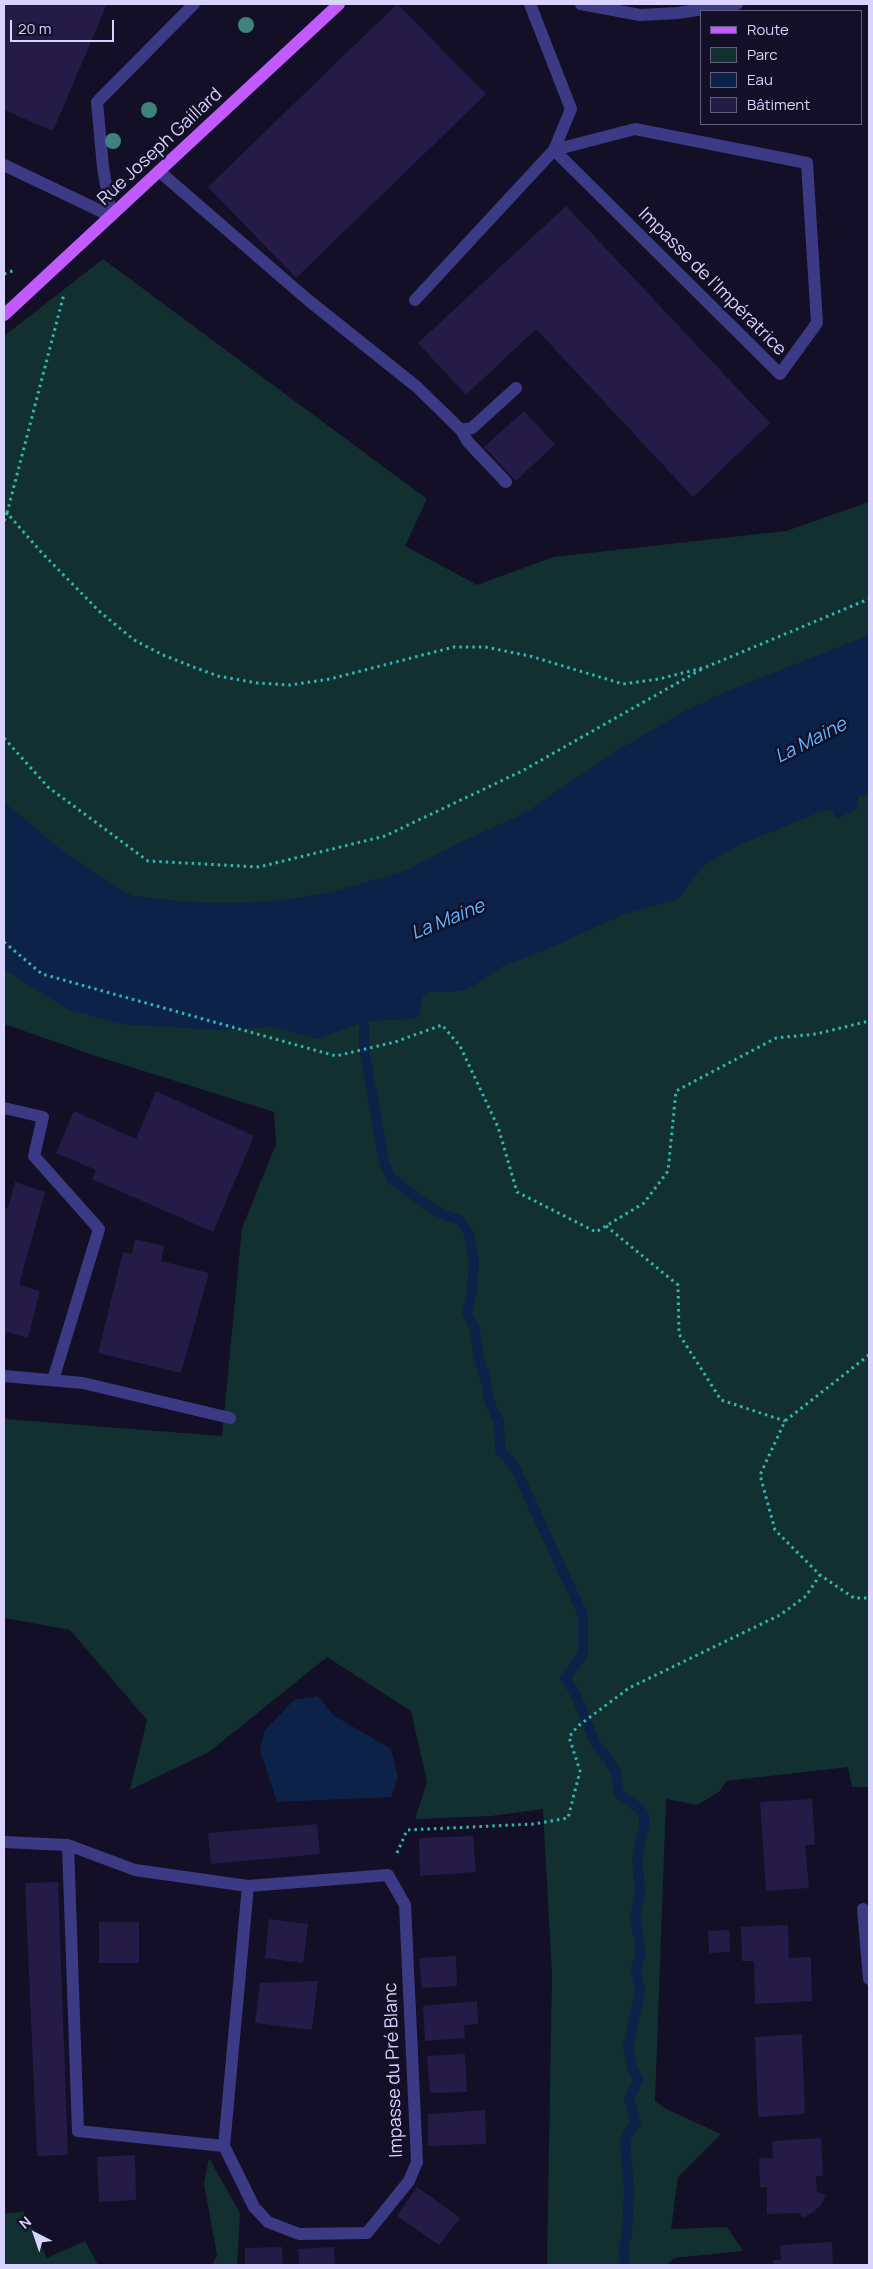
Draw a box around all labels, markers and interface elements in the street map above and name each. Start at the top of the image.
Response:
scale bar [12,10,116,42]
legend [700,10,863,125]
text: 20 m [18,18,51,39]
text: Route [747,19,789,40]
text: Parc [747,44,778,65]
text: Eau [747,69,773,90]
street label: Rue Joseph Gaillard [93,84,227,210]
text: Bâtiment [747,94,810,115]
street label: Impasse de l'Impératrice [634,204,790,360]
water label: La Maine [771,713,851,769]
water label: La Maine [408,895,488,945]
street label: Impasse du Pré Blanc [380,1982,408,2158]
north arrow [10,2209,60,2259]
text: N [15,2212,35,2233]

